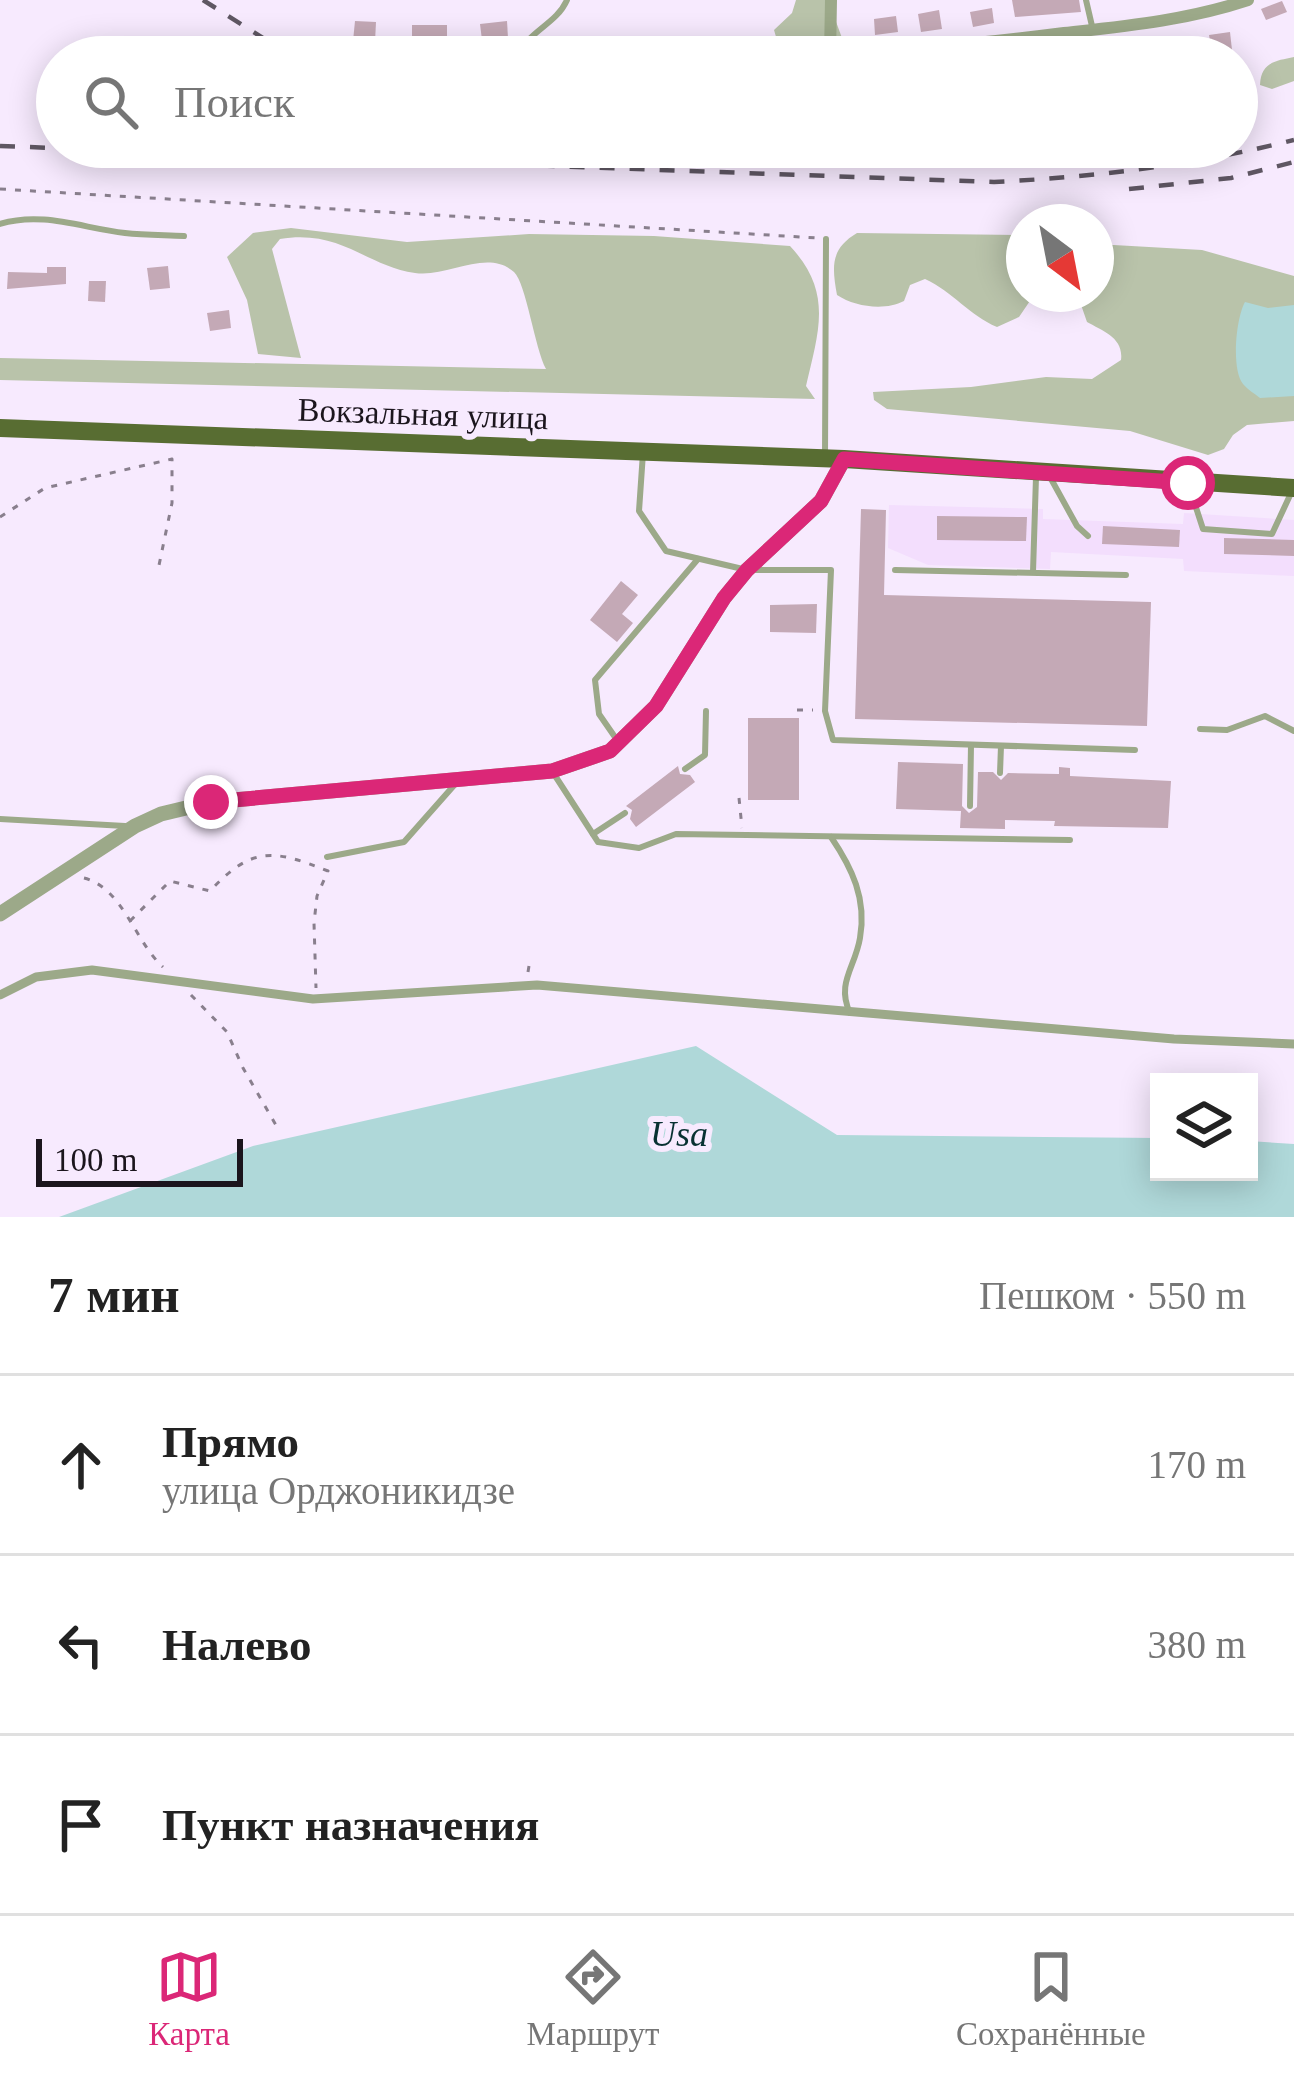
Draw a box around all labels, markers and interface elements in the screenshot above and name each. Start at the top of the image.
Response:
search box [36,36,1258,168]
icon: search [78,69,144,135]
text: Поиск [174,77,295,127]
north arrow [1006,204,1114,312]
street label: Вокзальная улица [297,392,549,436]
route start [1161,456,1215,510]
route end [184,775,238,829]
map controls [1150,1073,1258,1181]
button: layers [1150,1073,1258,1181]
water label: Usa [650,1114,708,1154]
scale bar [36,1133,243,1186]
text: 100 m [54,1142,137,1178]
text: 7 мин [48,1267,180,1323]
text: Пешком · 550 m [979,1274,1246,1317]
text: Прямо [162,1417,299,1467]
icon: ahead [48,1432,114,1498]
text: 170 m [1147,1443,1246,1486]
text: улица Орджоникидзе [162,1469,515,1512]
icon: left [48,1612,114,1678]
text: Налево [162,1620,312,1670]
text: 380 m [1147,1623,1246,1666]
icon: arrive [48,1792,114,1858]
text: Пункт назначения [162,1800,539,1850]
tab: Карта [148,1944,230,2053]
tab: Маршрут [527,1944,659,2053]
tab: Сохранённые [956,1944,1146,2053]

